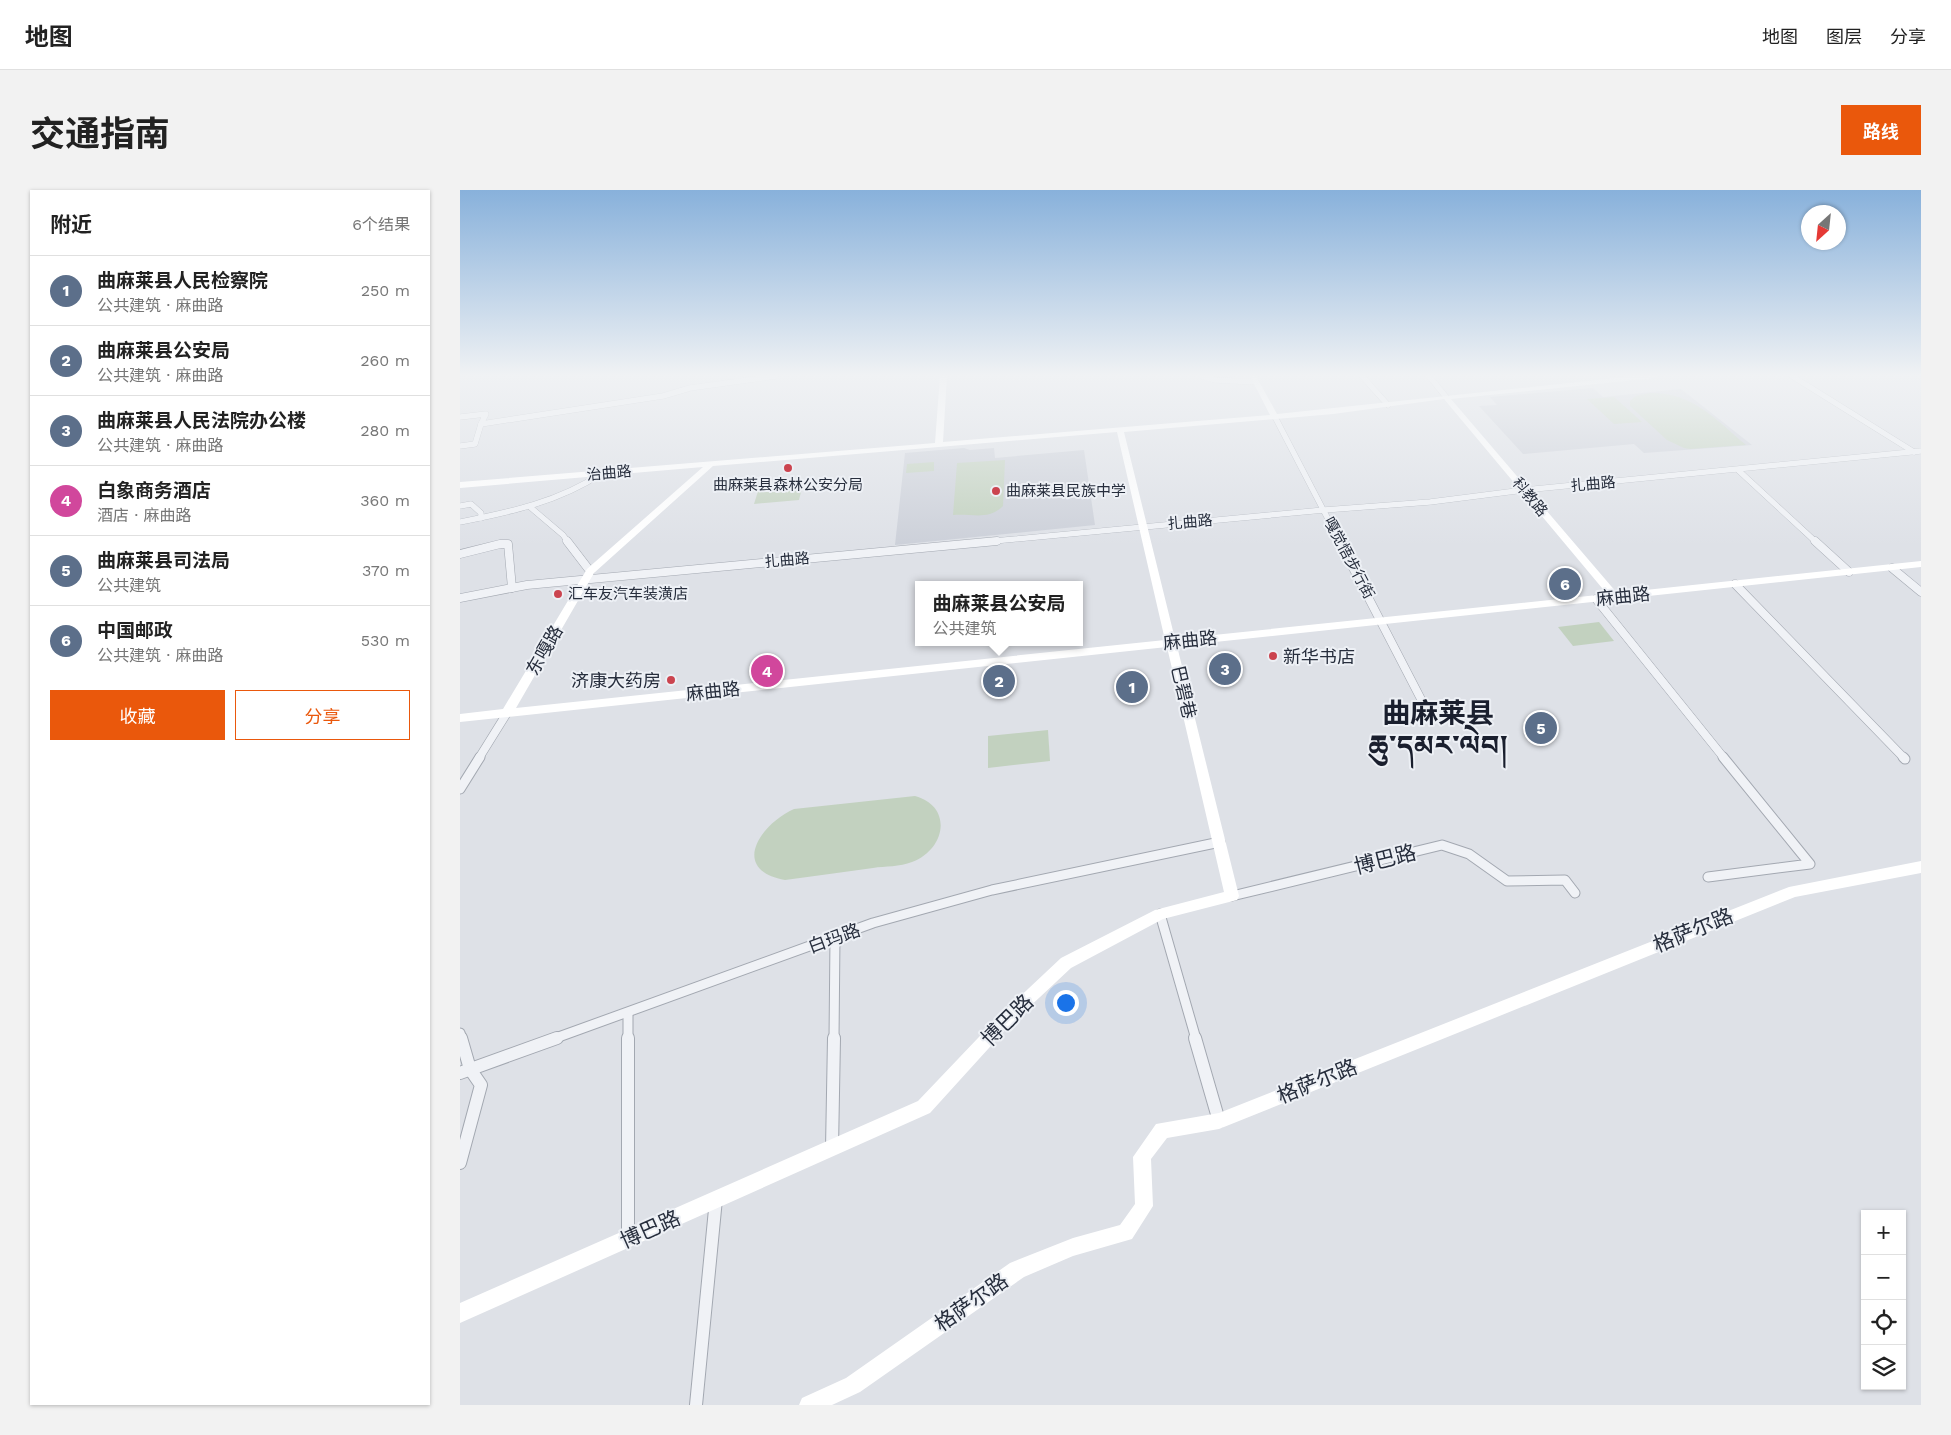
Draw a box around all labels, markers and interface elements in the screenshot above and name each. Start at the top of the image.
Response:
text: 地图 [25,23,73,51]
text: 地图 [1762,26,1798,47]
text: 图层 [1826,26,1862,47]
text: 分享 [1890,26,1926,47]
button: 路线 [1841,105,1921,155]
text: 交通指南 [30,113,170,155]
north arrow [1801,205,1846,250]
text: 附近 [50,212,92,237]
text: 6个结果 [352,215,410,234]
text: 曲麻莱县人民检察院 [97,269,268,292]
text: 1 [63,281,69,300]
text: 250 m [361,281,410,300]
text: 公共建筑 · 麻曲路 [97,296,224,315]
text: 曲麻莱县公安局 [97,339,230,362]
text: 2 [61,351,71,370]
text: 260 m [360,351,410,370]
text: 公共建筑 · 麻曲路 [97,366,224,385]
text: 曲麻莱县人民法院办公楼 [97,409,306,432]
text: 3 [61,421,71,440]
text: 280 m [360,421,410,440]
text: 公共建筑 · 麻曲路 [97,436,224,455]
street label: 治曲路 [586,462,632,484]
marker: 曲麻莱县森林公安分局 [782,462,794,474]
street label: 扎曲路 [1570,473,1616,495]
street label: 科教路 [1509,474,1551,520]
place label: 曲麻莱县森林公安分局 [713,476,863,494]
text: 白象商务酒店 [97,479,211,502]
place label: 曲麻莱县民族中学 [1006,482,1126,500]
marker: 曲麻莱县民族中学 [990,485,1002,497]
text: 4 [61,491,71,510]
text: 360 m [360,491,410,510]
text: 酒店 · 麻曲路 [97,506,192,525]
street label: 扎曲路 [1167,511,1213,533]
street label: 嘎觉悟步行街 [1320,514,1378,602]
text: 曲麻莱县司法局 [97,549,230,572]
street label: 扎曲路 [764,549,810,571]
text: 5 [61,561,71,580]
text: 370 m [362,561,410,580]
pin: 6 [1549,565,1581,603]
text: 公共建筑 [97,576,161,595]
popup [915,581,1083,646]
street label: 麻曲路 [1595,583,1651,609]
place label: 汇车友汽车装潢店 [568,585,688,603]
marker: 汇车友汽车装潢店 [552,588,564,600]
text: 曲麻莱县公安局 [932,592,1066,615]
text: 中国邮政 [97,619,173,642]
text: 公共建筑 [932,619,997,638]
street label: 东嘎路 [521,621,567,679]
street label: 麻曲路 [1162,627,1218,653]
text: 6 [61,631,71,650]
text: 530 m [361,631,410,650]
text: 公共建筑 · 麻曲路 [97,646,224,665]
place label: 新华书店 [1283,646,1355,667]
pin: 3 [1209,650,1241,688]
marker: 新华书店 [1267,650,1279,662]
pin: 4 [751,652,783,690]
pin: 2 [983,662,1015,700]
street label: 巴碧巷 [1168,663,1200,721]
pin: 1 [1116,668,1148,706]
place label: 济康大药房 [571,670,661,691]
marker: 济康大药房 [665,674,677,686]
street label: 麻曲路 [685,678,741,704]
button: 收藏 [50,690,225,740]
button: 分享 [235,690,410,740]
district label: 曲麻莱县 ཆུ་དམར་ལེབ། [1367,697,1508,769]
pin: 5 [1525,709,1557,747]
street label: 博巴路 [1351,839,1419,879]
street label: 格萨尔路 [1649,903,1737,957]
street label: 白玛路 [805,919,863,957]
street label: 博巴路 [976,989,1038,1051]
your location [1053,990,1079,1016]
street label: 格萨尔路 [1273,1054,1361,1108]
street label: 博巴路 [616,1205,684,1253]
map controls [1861,1210,1906,1390]
button: + [1861,1210,1906,1255]
button: − [1861,1255,1906,1300]
street label: 格萨尔路 [929,1268,1013,1336]
button: locate [1861,1300,1906,1345]
button: layers [1861,1345,1906,1390]

